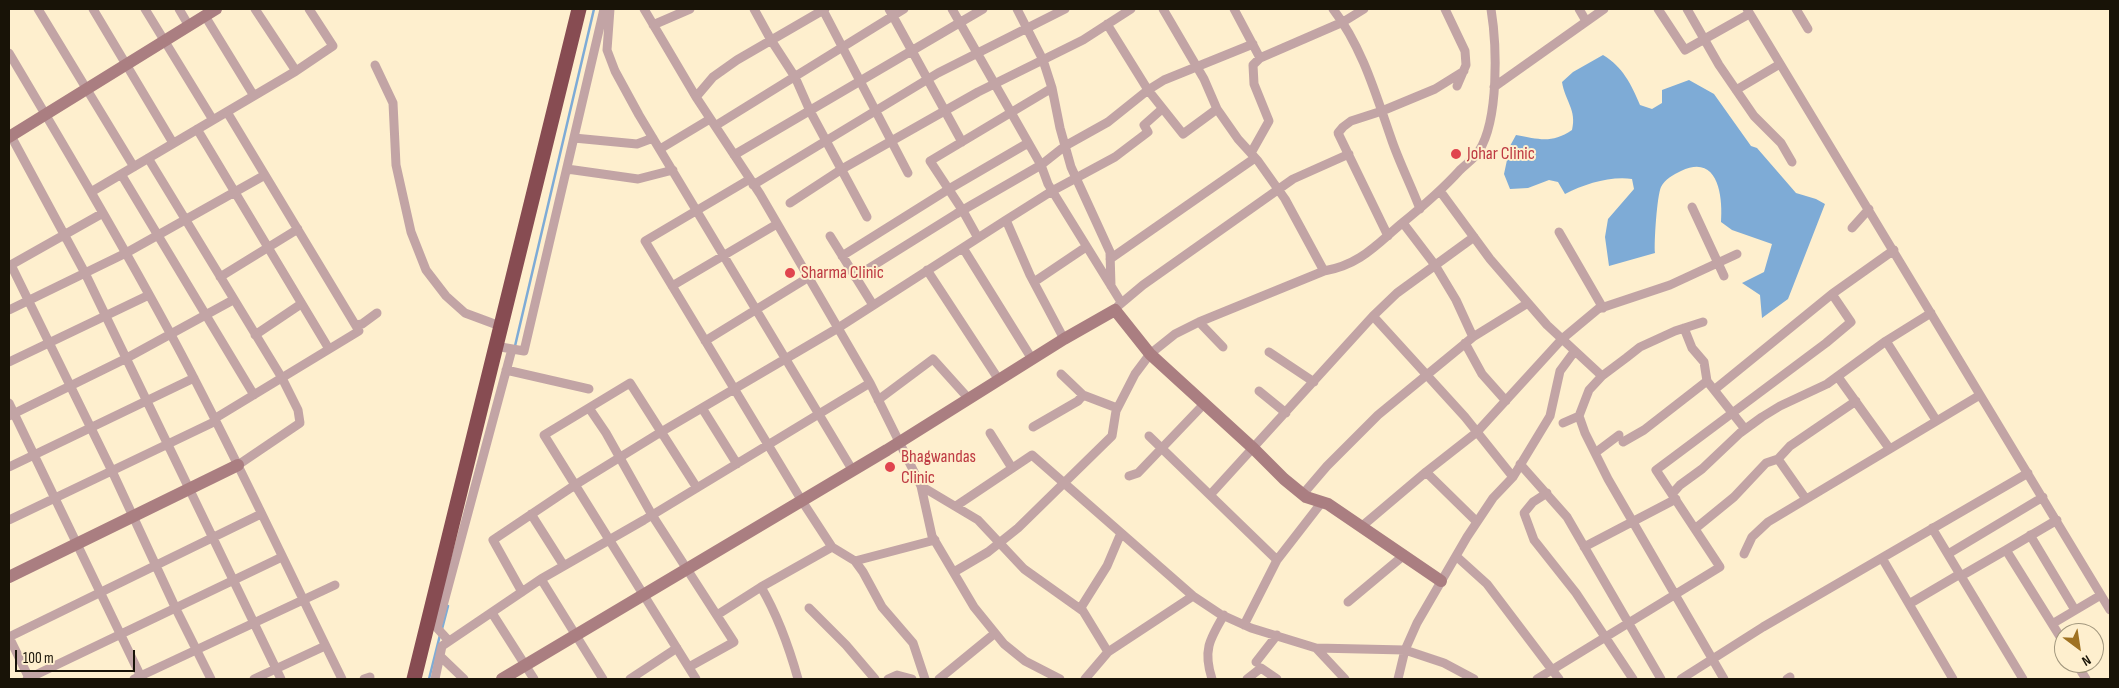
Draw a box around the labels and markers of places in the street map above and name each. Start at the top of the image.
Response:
place label: Johar Clinic [1467,143,1535,165]
marker: Johar Clinic [1449,147,1463,161]
place label: Sharma Clinic [801,262,884,284]
marker: Sharma Clinic [783,266,797,280]
place label: Bhagwandas Clinic [901,446,976,488]
marker: Bhagwandas Clinic [883,460,897,474]

